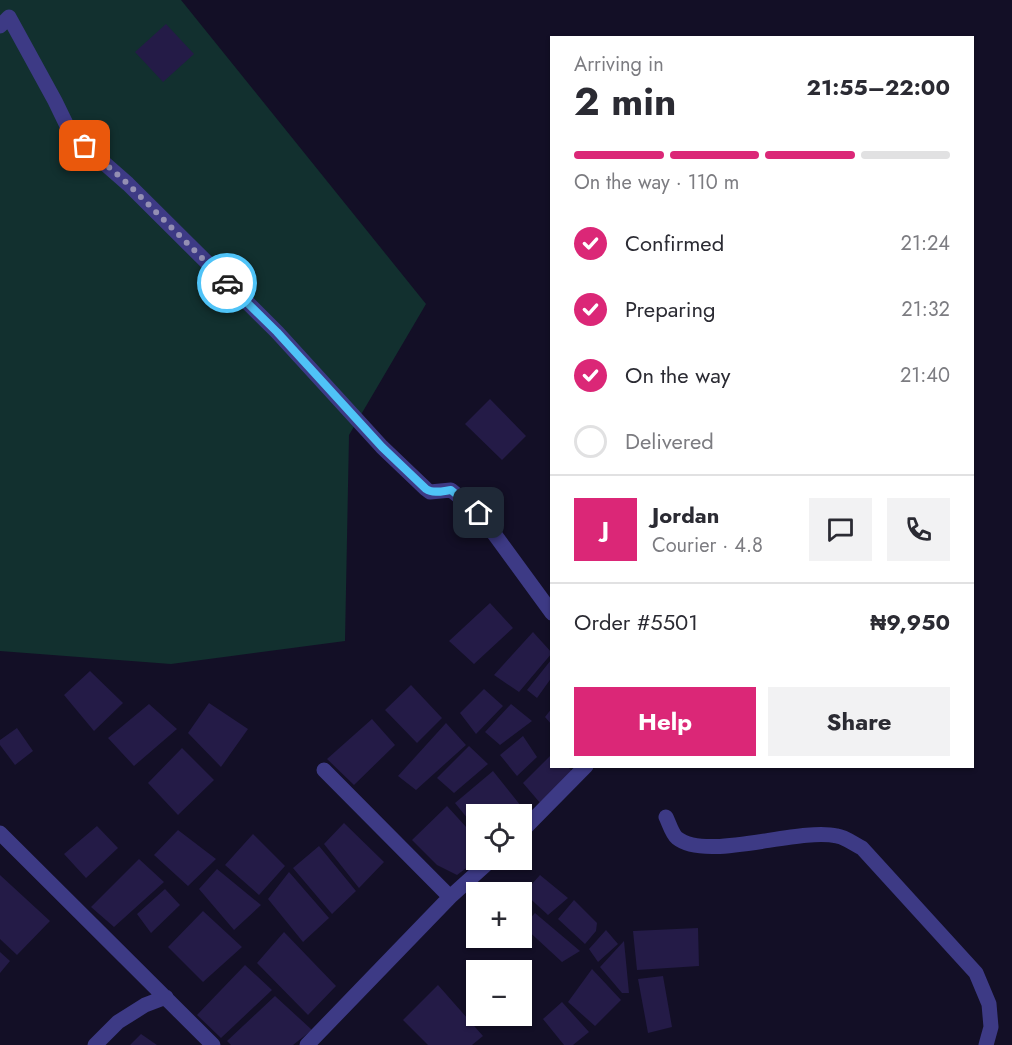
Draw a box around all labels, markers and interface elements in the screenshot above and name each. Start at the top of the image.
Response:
text: Arriving in [574,50,664,79]
text: 21:55–22:00 [807,71,950,103]
text: 2 min [574,73,676,130]
pin [59,120,110,171]
icon: bag [68,129,101,162]
text: On the way · 110 m [574,168,739,197]
icon: check [574,227,607,260]
text: Confirmed [625,227,724,259]
text: 21:24 [901,229,950,258]
courier [197,253,257,313]
icon: car [211,267,244,300]
icon: check [574,293,607,326]
text: Preparing [625,293,716,325]
text: 21:32 [901,295,950,324]
icon: check [574,359,607,392]
text: On the way [625,359,730,391]
text: 21:40 [900,361,950,390]
text: Delivered [625,425,714,457]
pin [453,487,504,538]
icon: home [462,496,495,529]
button: chat [809,498,872,561]
button: phone [887,498,950,561]
text: Jordan [652,499,719,531]
text: J [602,513,609,545]
text: Courier · 4.8 [652,531,763,560]
text: Order #5501 [574,606,698,638]
text: ₦9,950 [870,606,950,638]
button: Help [574,687,756,756]
button: Share [768,687,950,756]
map controls [466,804,532,1026]
button: locate [466,804,532,870]
button: + [466,882,532,948]
button: − [466,960,532,1026]

